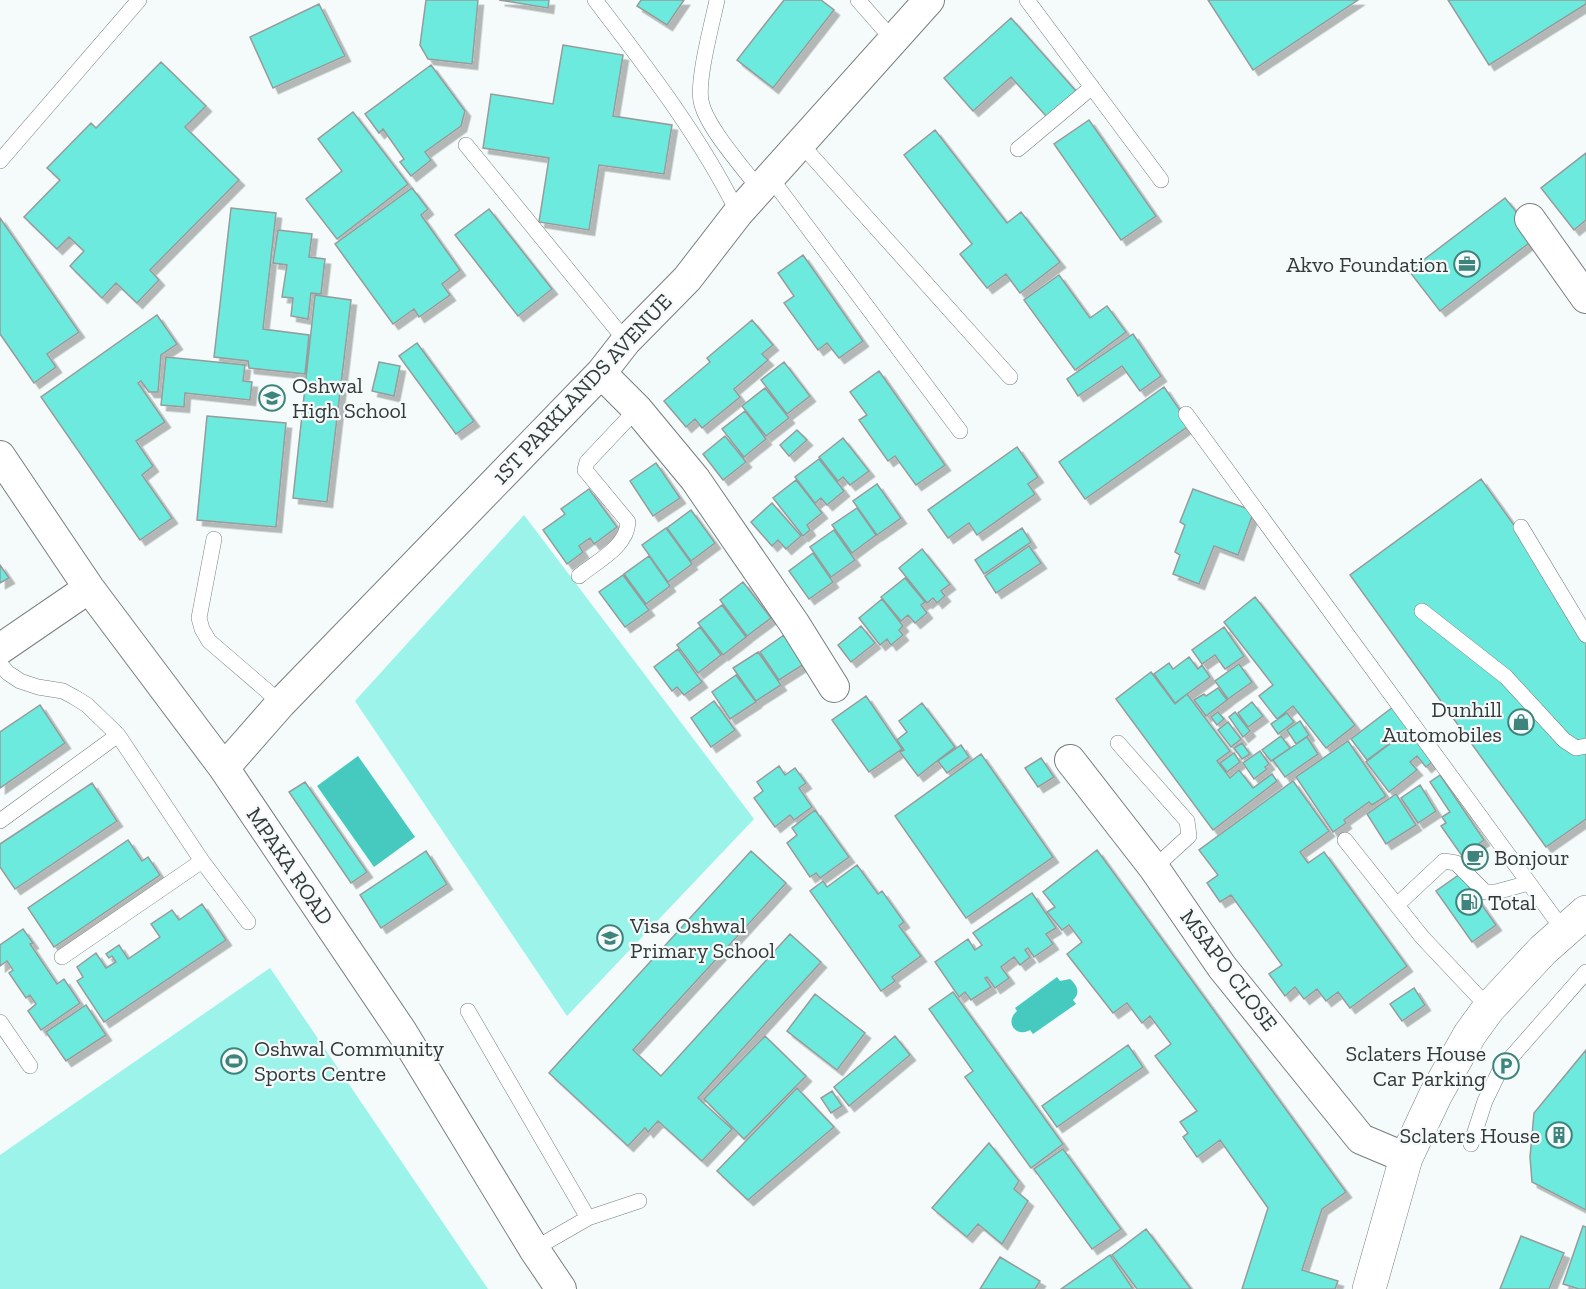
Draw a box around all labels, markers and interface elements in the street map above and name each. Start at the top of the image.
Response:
office icon: Akvo Foundation [1452,249,1482,279]
place label: Akvo Foundation [1286,251,1448,278]
street label: 1ST PARKLANDS AVENUE [487,288,677,490]
place label: Oshwal High School [292,372,407,424]
school or university icon: Oshwal High School [257,383,287,413]
place label: Dunhill Automobiles [1382,696,1502,748]
shop icon: Dunhill Automobiles [1506,707,1536,737]
street label: MPAKA ROAD [241,802,339,930]
cafe icon: Bonjour [1460,842,1490,872]
place label: Bonjour [1494,844,1570,871]
fuel station icon: Total [1454,887,1484,917]
place label: Total [1488,889,1536,916]
street label: MSAPO CLOSE [1174,904,1284,1036]
place label: Visa Oshwal Primary School [629,912,775,964]
school or university icon: Visa Oshwal Primary School [595,923,625,953]
place label: Oshwal Community Sports Centre [254,1035,445,1087]
place label: Sclaters House Car Parking [1346,1040,1486,1092]
sports icon: Oshwal Community Sports Centre [219,1046,249,1076]
parking icon: Sclaters House Car Parking [1491,1051,1521,1081]
building icon: Sclaters House [1544,1120,1574,1150]
place label: Sclaters House [1400,1122,1540,1149]

